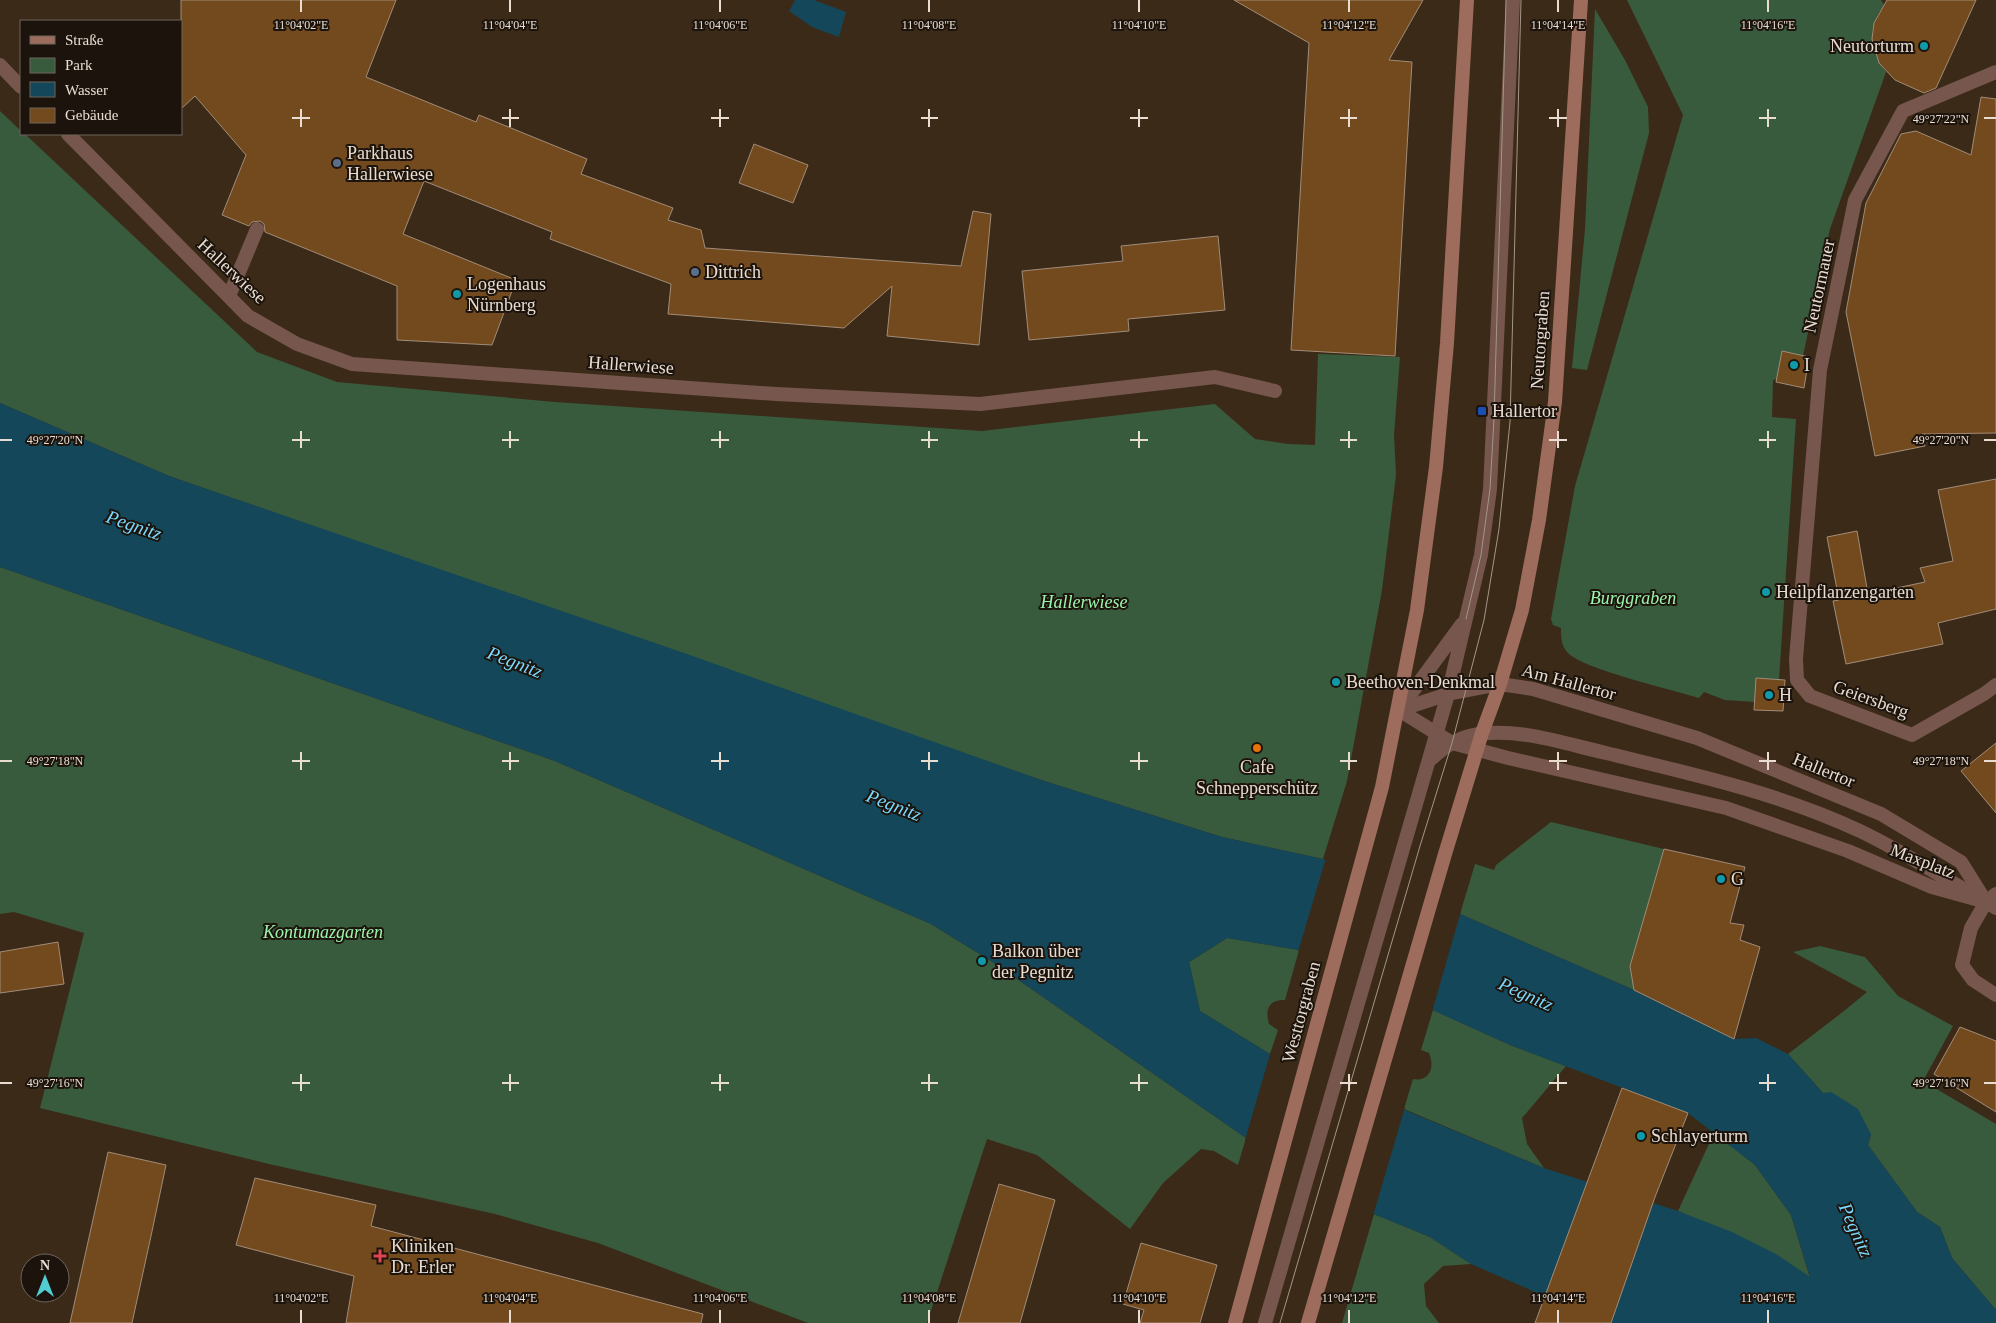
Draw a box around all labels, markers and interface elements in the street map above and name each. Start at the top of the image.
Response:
text: 11°04'02"E [274,18,328,32]
text: 11°04'04"E [483,18,537,32]
text: 11°04'06"E [693,18,747,32]
text: 11°04'08"E [902,18,956,32]
text: 11°04'10"E [1112,18,1166,32]
text: 11°04'12"E [1322,18,1376,32]
text: 11°04'14"E [1531,18,1585,32]
text: 11°04'16"E [1741,18,1795,32]
legend [20,20,182,135]
text: Straße [65,32,104,48]
place label: Neutorturm [1830,36,1914,56]
marker: Neutorturm [1918,40,1930,52]
text: Park [65,57,93,73]
text: Wasser [65,82,108,98]
text: Gebäude [65,107,119,123]
text: 49°27'22"N [1913,112,1970,126]
place label: Parkhaus Hallerwiese [347,143,433,184]
marker: Parkhaus Hallerwiese [331,157,343,169]
street label: Hallerwiese [194,234,270,308]
street label: Neutormauer [1799,237,1839,335]
place label: Dittrich [705,262,761,282]
marker: Dittrich [689,266,701,278]
place label: Logenhaus Nürnberg [467,274,546,315]
marker: Logenhaus Nürnberg [451,288,463,300]
street label: Neutorgraben [1527,290,1553,390]
street label: Hallerwiese [587,352,675,378]
place label: I [1804,355,1810,375]
marker: I [1788,359,1800,371]
place label: Hallertor [1492,401,1557,421]
marker: Hallertor [1476,405,1488,417]
text: 49°27'20"N [27,433,84,447]
text: 49°27'20"N [1913,433,1970,447]
water label: Pegnitz [103,505,165,544]
place label: Heilpflanzengarten [1776,582,1914,602]
marker: Heilpflanzengarten [1760,586,1772,598]
park label: Burggraben [1590,588,1676,608]
park label: Hallerwiese [1040,592,1128,612]
water label: Pegnitz [484,642,546,682]
street label: Am Hallertor [1520,660,1618,704]
place label: Beethoven-Denkmal [1346,672,1495,692]
marker: Beethoven-Denkmal [1330,676,1342,688]
street label: Geiersberg [1831,676,1911,722]
place label: H [1779,685,1792,705]
marker: H [1763,689,1775,701]
marker: Cafe Schnepperschütz [1251,742,1263,754]
street label: Hallertor [1790,749,1858,791]
text: 49°27'18"N [27,754,84,768]
text: 49°27'18"N [1913,754,1970,768]
place label: Cafe Schnepperschütz [1196,757,1318,798]
water label: Pegnitz [863,785,925,825]
street label: Maxplatz [1888,839,1958,883]
place label: G [1731,869,1744,889]
marker: G [1715,873,1727,885]
park label: Kontumazgarten [262,922,383,942]
place label: Balkon über der Pegnitz [992,941,1080,982]
marker: Balkon über der Pegnitz [976,955,988,967]
street label: Westtorgraben [1278,959,1324,1065]
water label: Pegnitz [1495,972,1557,1015]
text: 49°27'16"N [27,1076,84,1090]
text: 49°27'16"N [1913,1076,1970,1090]
place label: Schlayerturm [1651,1126,1748,1146]
marker: Schlayerturm [1635,1130,1647,1142]
water label: Pegnitz [1834,1199,1877,1261]
place label: Kliniken Dr. Erler [391,1236,454,1277]
marker: Kliniken Dr. Erler [373,1249,387,1263]
north arrow [20,1253,70,1303]
text: N [40,1258,50,1273]
text: 11°04'02"E [274,1291,328,1305]
text: 11°04'04"E [483,1291,537,1305]
text: 11°04'06"E [693,1291,747,1305]
text: 11°04'08"E [902,1291,956,1305]
text: 11°04'10"E [1112,1291,1166,1305]
text: 11°04'12"E [1322,1291,1376,1305]
text: 11°04'14"E [1531,1291,1585,1305]
text: 11°04'16"E [1741,1291,1795,1305]

